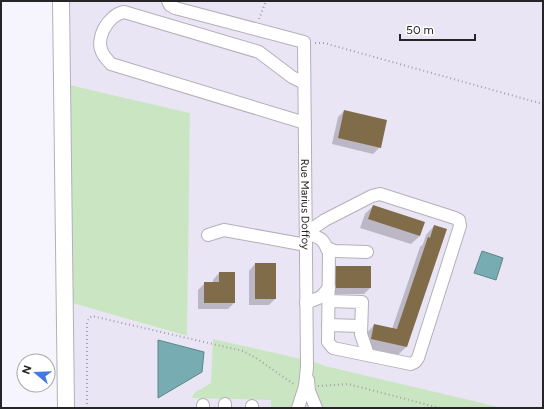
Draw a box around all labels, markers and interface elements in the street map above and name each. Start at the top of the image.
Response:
scale bar [400,16,475,42]
text: 50 m [406,23,434,37]
street label: Rue Marius Doffoy [298,159,312,250]
north arrow [16,353,56,393]
text: N [19,364,35,376]

